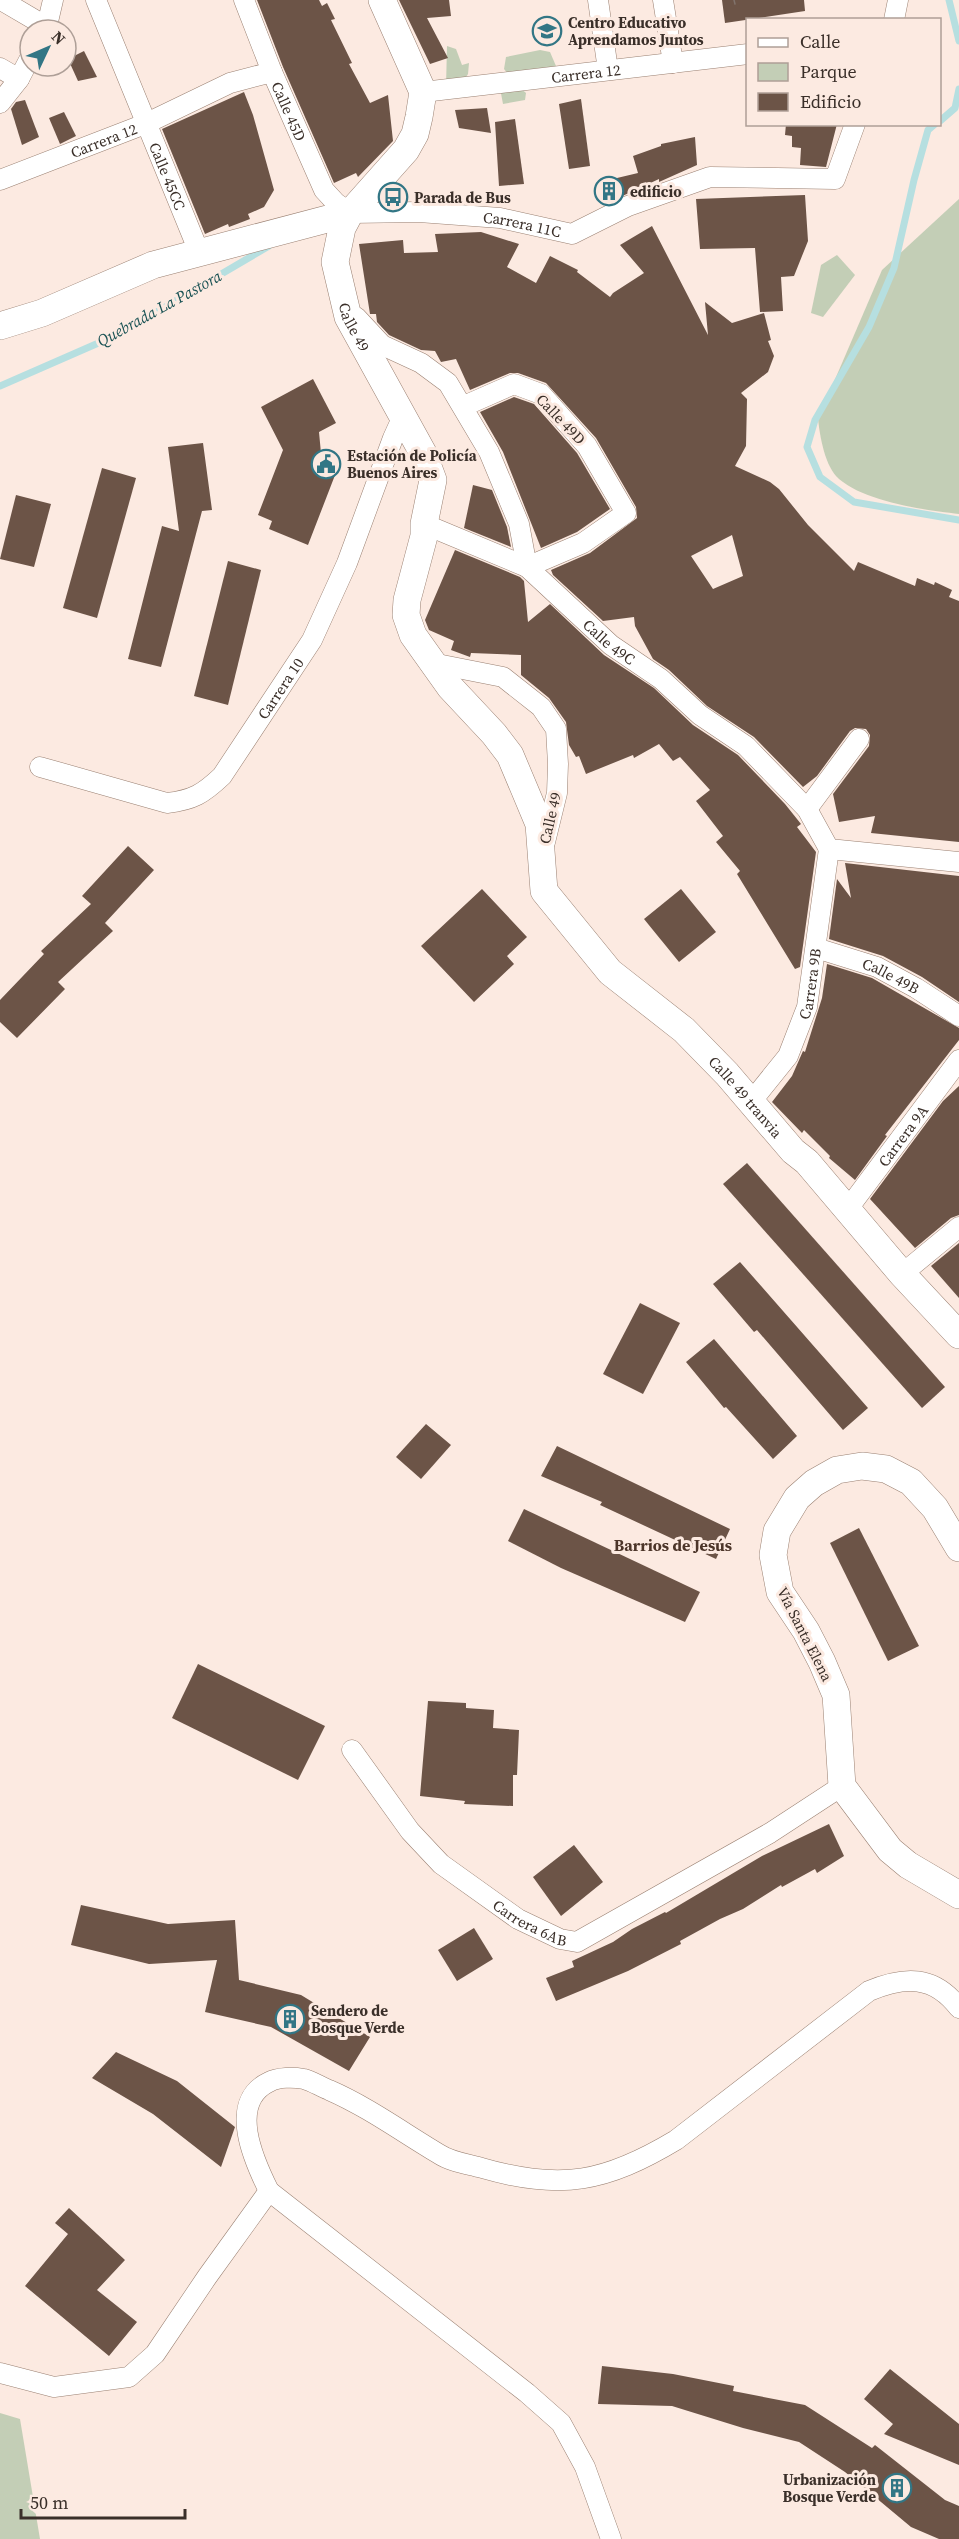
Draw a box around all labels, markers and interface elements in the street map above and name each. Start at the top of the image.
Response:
place label: Centro Educativo Aprendamos Juntos [568,12,704,50]
school or university icon: Centro Educativo Aprendamos Juntos [531,15,563,47]
north arrow [18,18,78,78]
legend [746,18,941,126]
text: N [47,26,71,50]
text: Calle [800,29,840,54]
street label: Carrera 12 [550,58,622,87]
text: Parque [800,59,857,84]
street label: Calle 45D [267,78,312,144]
text: Edificio [800,89,861,114]
street label: Carrera 12 [67,118,140,162]
street label: Calle 45CC [145,139,191,213]
building icon: edificio [593,175,625,207]
bus stop icon: Parada de Bus [377,181,409,213]
place label: edificio [630,181,682,202]
place label: Parada de Bus [414,187,511,208]
street label: Carrera 11C [482,206,563,242]
water label: Quebrada La Pastora [93,264,226,351]
street label: Calle 49 [334,300,375,355]
street label: Calle 49D [532,389,590,449]
place label: Estación de Policía Buenos Aires [347,445,478,483]
public building icon: Estación de Policía Buenos Aires [310,448,342,480]
street label: Calle 49C [579,614,640,669]
street label: Carrera 10 [252,653,308,723]
street label: Calle 49 [534,790,566,846]
street label: Carrera 9B [793,947,826,1022]
street label: Calle 49B [860,953,923,999]
street label: Calle 49 tranvia [704,1051,788,1143]
street label: Carrera 9A [873,1100,933,1171]
district label: Barrios de Jesús [614,1534,732,1556]
street label: Vía Santa Elena [772,1583,838,1685]
street label: Carrera 6AB [489,1894,568,1950]
place label: Sendero de Bosque Verde [311,2000,405,2038]
building icon: Sendero de Bosque Verde [274,2003,306,2035]
place label: Urbanización Bosque Verde [782,2469,876,2507]
building icon: Urbanización Bosque Verde [881,2472,913,2504]
scale bar [21,2482,184,2520]
text: 50 m [30,2490,68,2515]

